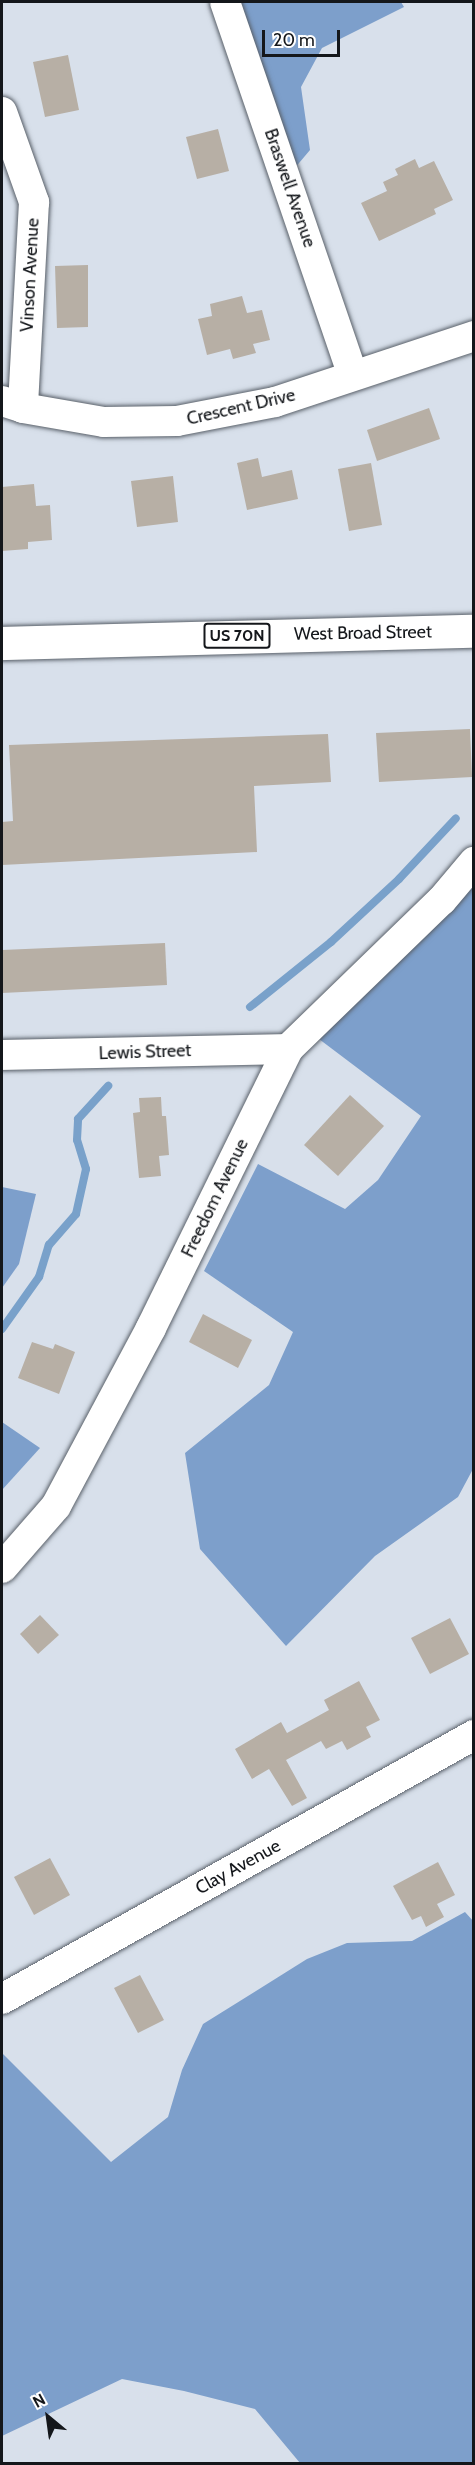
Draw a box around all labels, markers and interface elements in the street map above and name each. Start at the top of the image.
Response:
scale bar [265,18,343,56]
text: 20 m [273,29,315,51]
street label: Braswell Avenue [260,126,320,250]
street label: Vinson Avenue [16,217,44,333]
street label: Crescent Drive [185,384,297,430]
street label: West Broad Street [294,621,432,645]
road number: US 70N [202,623,272,649]
street label: Lewis Street [98,1040,192,1064]
street label: Freedom Avenue [177,1135,253,1261]
street label: Clay Avenue [192,1835,284,1899]
north arrow [18,2387,78,2447]
text: N [29,2390,49,2412]

